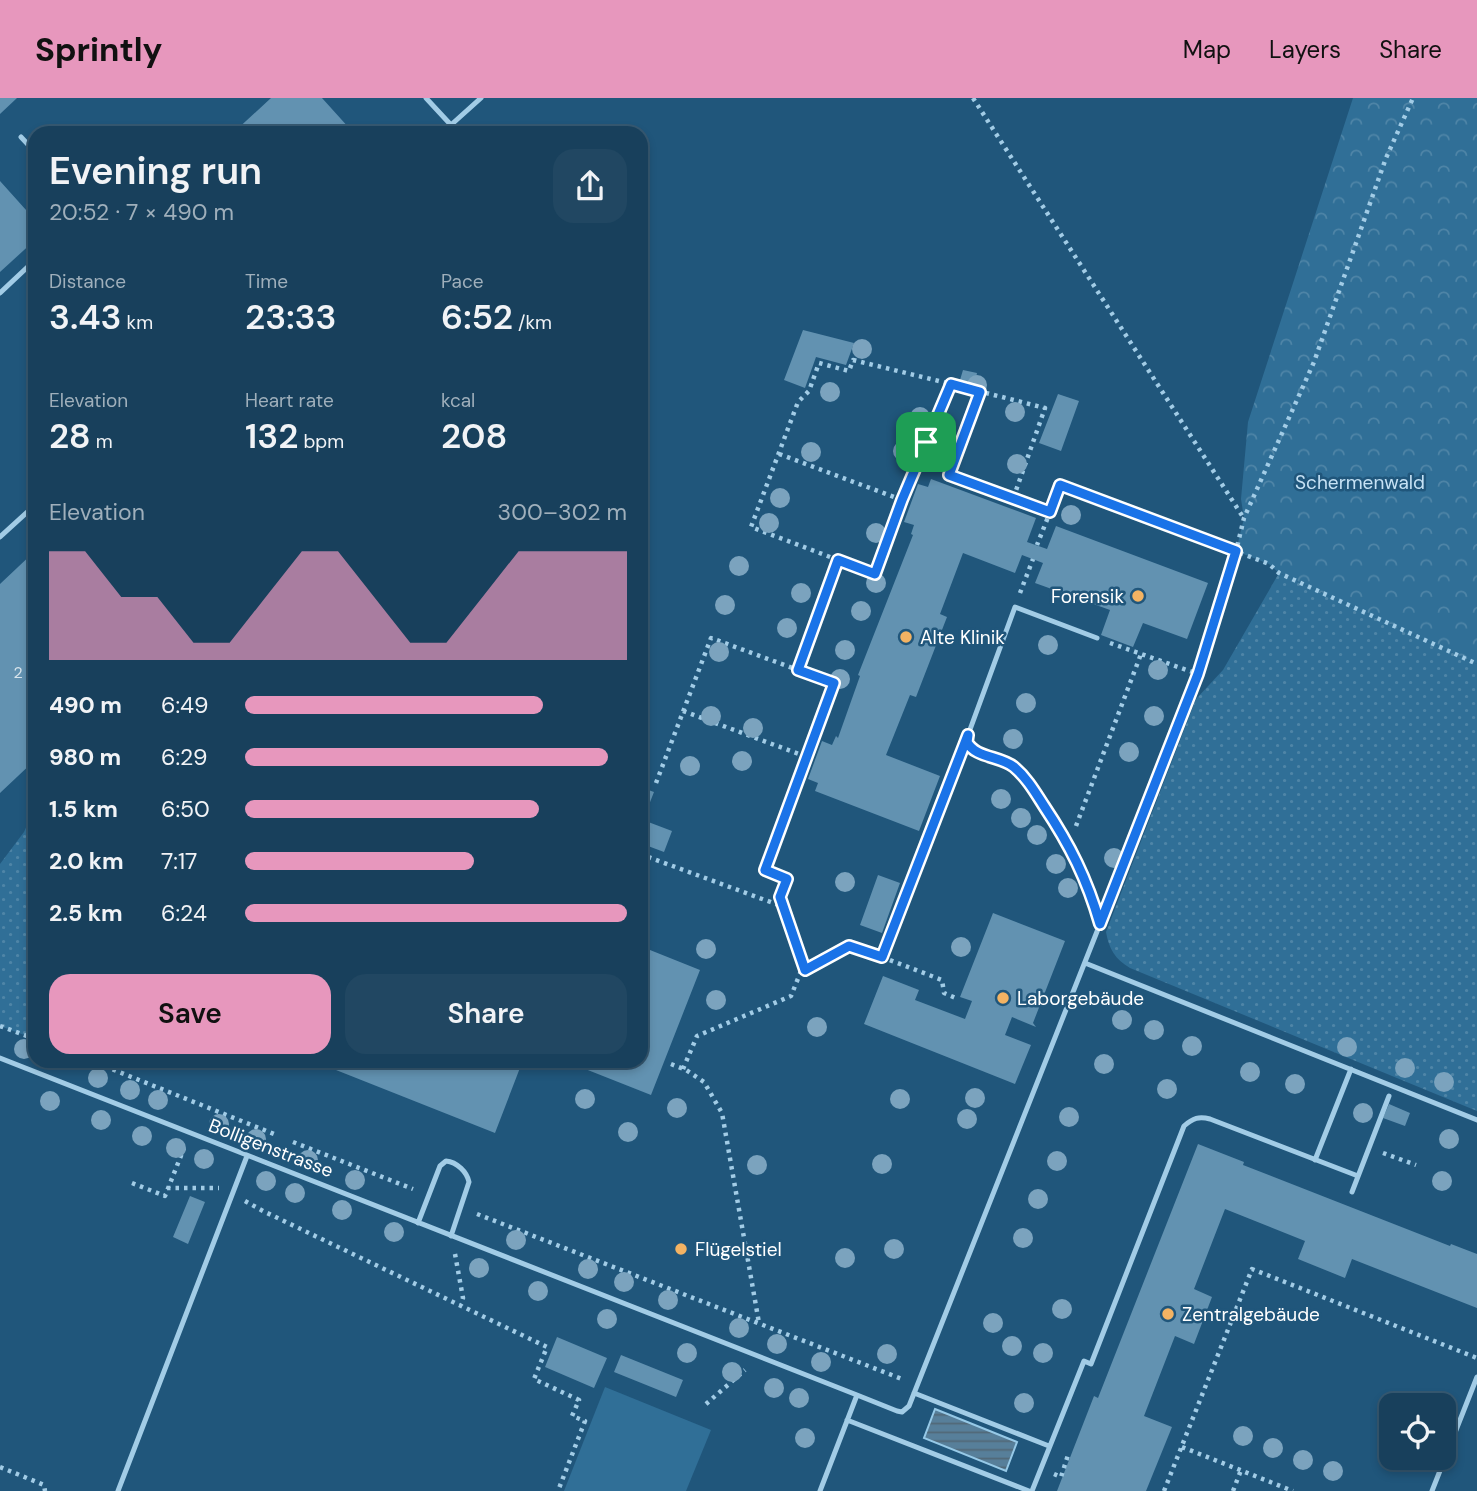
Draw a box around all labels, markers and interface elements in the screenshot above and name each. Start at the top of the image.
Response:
text: Sprintly [35,28,162,71]
text: Map [1183,34,1231,65]
text: Layers [1269,34,1341,65]
text: Share [1379,34,1442,65]
text: Evening run [49,146,262,196]
button: share [553,149,627,223]
text: 20:52 · 7 × 490 m [49,197,234,227]
text: Distance [49,269,126,294]
text: Time [245,269,288,294]
text: Pace [441,269,484,294]
text: 3.43 [49,294,122,340]
text: 23:33 [245,294,336,340]
text: 6:52 [441,294,513,340]
text: km [122,310,153,335]
text: /km [513,310,552,335]
text: Elevation [49,388,128,413]
text: Heart rate [245,388,334,413]
text: kcal [441,388,475,413]
pin [896,412,956,472]
text: 28 [49,413,91,459]
text: 132 [245,413,298,459]
text: 208 [441,413,507,459]
icon: arrive [907,423,945,461]
text: m [91,429,113,454]
text: bpm [298,429,344,454]
park label: Schermenwald [1295,470,1425,495]
text: Elevation [49,497,145,527]
text: 300–302 m [498,497,627,527]
place label: Forensik [1051,584,1124,609]
marker: Forensik [1130,588,1146,604]
place label: Alte Klinik [920,625,1005,650]
marker: Alte Klinik [898,629,914,645]
house number: 2 [13,662,23,683]
text: 490 m [49,690,122,720]
text: 6:49 [161,690,209,720]
text: 980 m [49,742,121,772]
text: 6:29 [161,742,208,772]
text: 1.5 km [49,794,118,824]
text: 6:50 [161,794,210,824]
text: 2.0 km [49,846,124,876]
text: 7:17 [161,846,197,876]
text: 2.5 km [49,898,123,928]
text: 6:24 [161,898,207,928]
button: Save [49,974,331,1054]
button: Share [345,974,627,1054]
place label: Laborgebäude [1017,986,1144,1011]
marker: Laborgebäude [995,990,1011,1006]
street label: Bolligenstrasse [205,1113,337,1183]
place label: Flügelstiel [695,1237,782,1262]
marker: Flügelstiel [673,1241,689,1257]
place label: Zentralgebäude [1182,1302,1320,1327]
marker: Zentralgebäude [1160,1306,1176,1322]
map controls [1379,1393,1456,1470]
button: locate [1379,1393,1456,1470]

